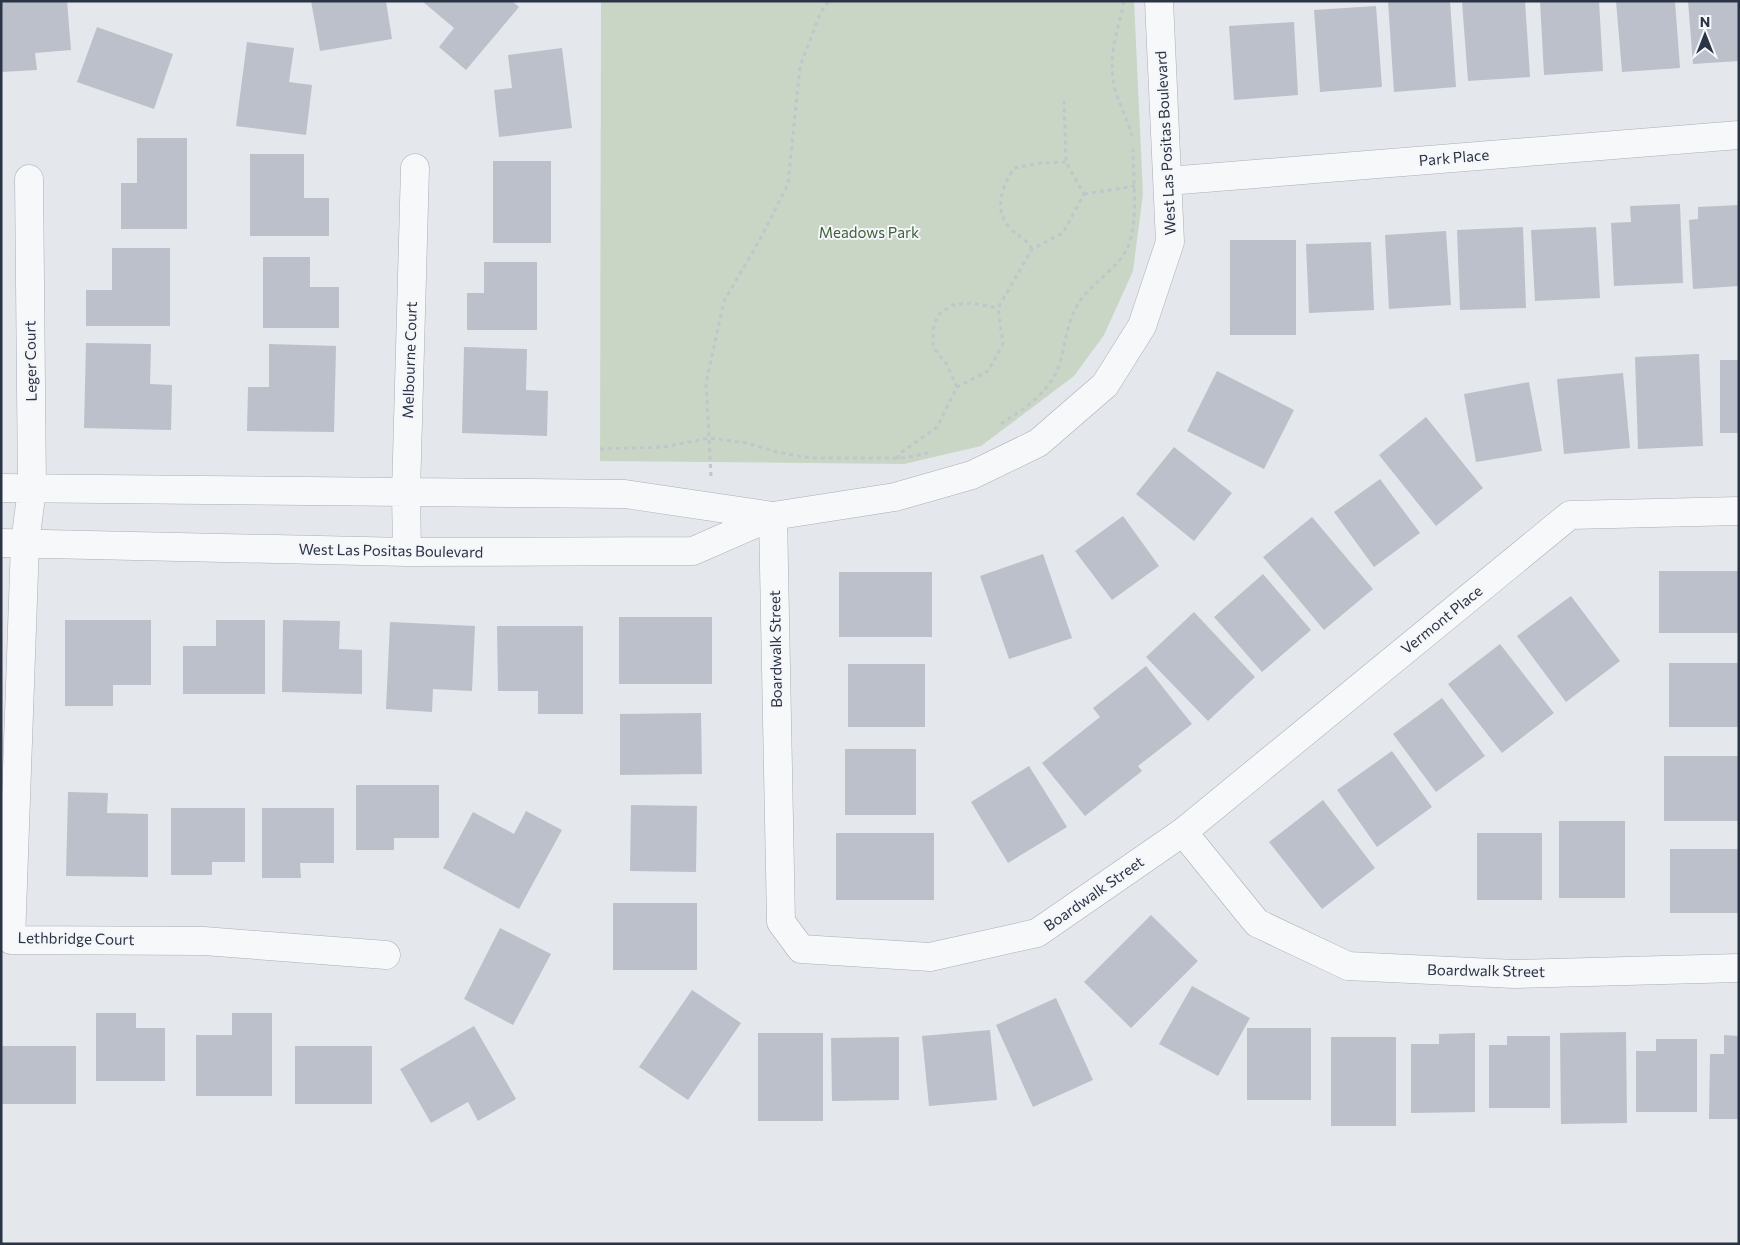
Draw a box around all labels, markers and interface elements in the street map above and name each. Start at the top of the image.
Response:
north arrow [1680,10,1730,60]
text: N [1700,13,1710,30]
street label: West Las Positas Boulevard [1151,50,1179,236]
street label: Park Place [1418,145,1490,169]
park label: Meadows Park [819,223,919,241]
street label: Melbourne Court [398,301,420,419]
street label: Leger Court [20,320,40,402]
street label: West Las Positas Boulevard [298,539,484,561]
street label: Vermont Place [1397,581,1486,657]
street label: Boardwalk Street [765,590,785,708]
street label: Boardwalk Street [1040,852,1147,934]
street label: Lethbridge Court [17,928,135,948]
street label: Boardwalk Street [1427,960,1545,980]

